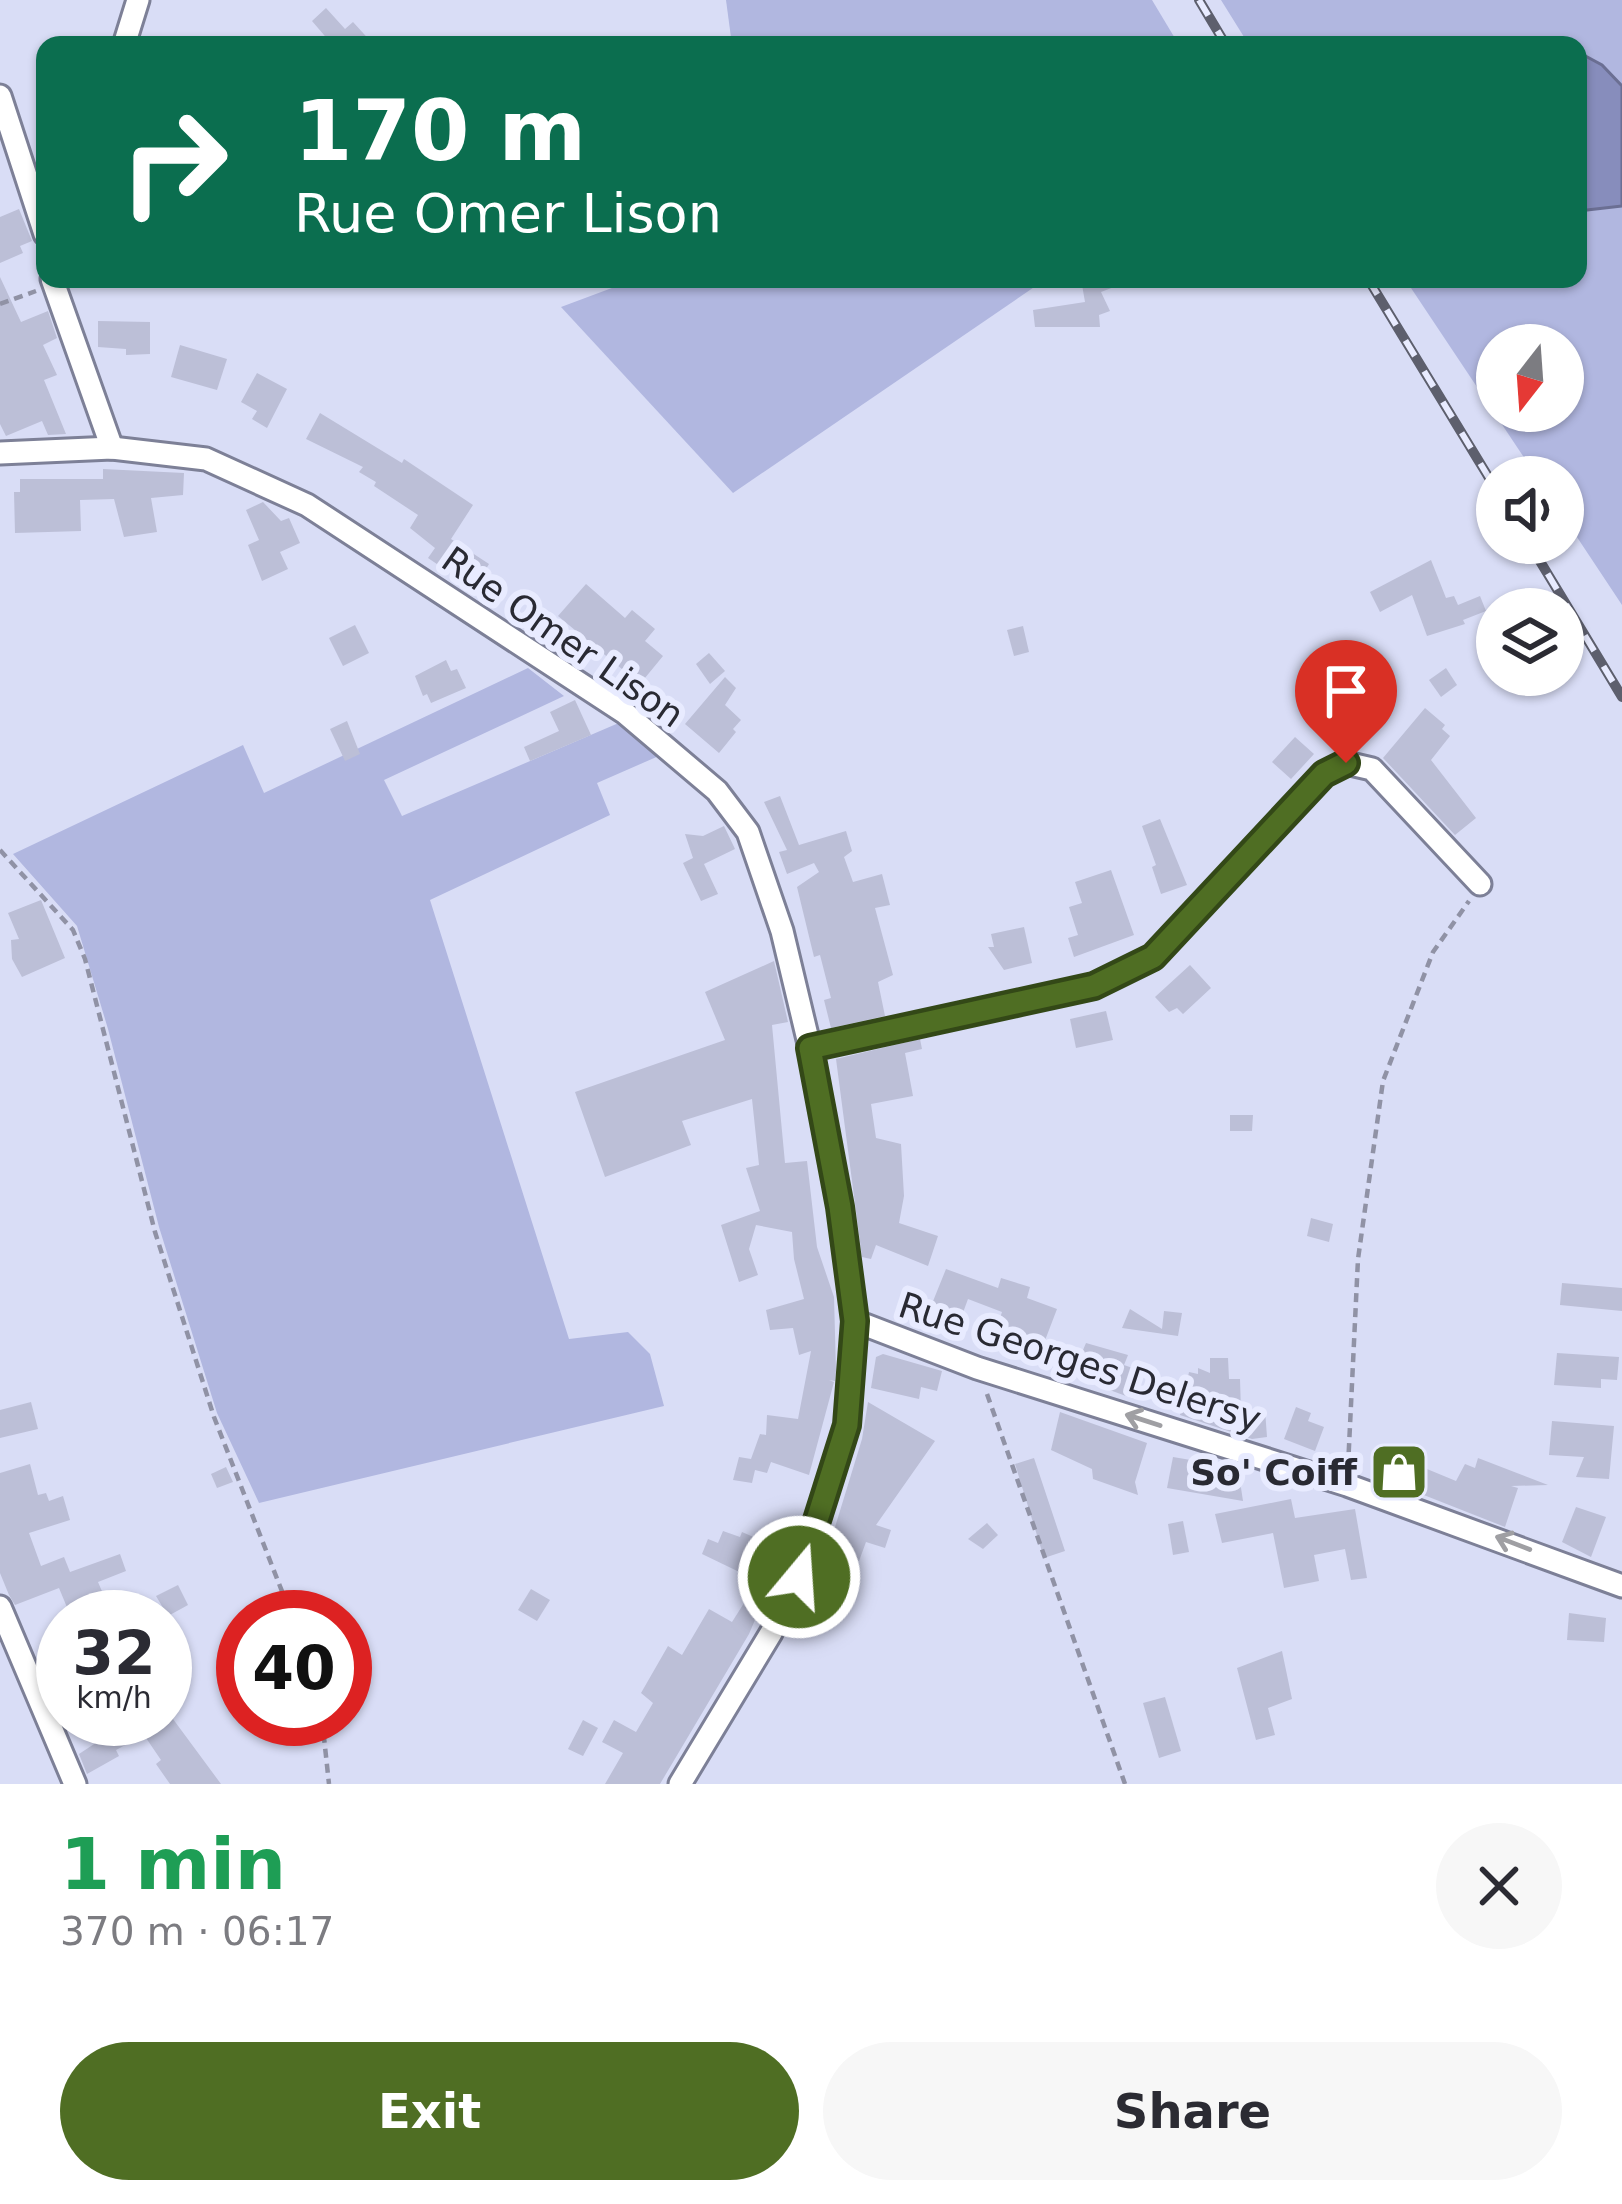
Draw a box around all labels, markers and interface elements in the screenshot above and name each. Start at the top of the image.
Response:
text: 170 m [294,82,586,180]
icon: right [96,84,252,240]
text: Rue Omer Lison [294,182,722,245]
north arrow [1476,324,1584,432]
map controls [1476,324,1584,696]
button: sound [1476,456,1584,564]
street label: Rue Omer Lison [434,538,692,736]
button: layers [1476,588,1584,696]
pin [1295,640,1397,763]
icon: arrive [1313,658,1379,724]
street label: Rue Georges Delersy [894,1284,1266,1440]
one-way arrow [1125,1408,1163,1430]
shop icon: So' Coiff [1368,1441,1430,1503]
place label: So' Coiff [1190,1452,1358,1493]
position arrow [736,1514,862,1640]
one-way arrow [1496,1531,1533,1553]
speed limit sign: 40 [216,1590,372,1746]
text: 32 [72,1618,156,1688]
text: km/h [76,1680,152,1715]
text: 1 min [60,1822,286,1906]
button: close [1436,1823,1562,1949]
text: 370 m · 06:17 [60,1909,334,1954]
button: Exit [60,2042,799,2180]
button: Share [823,2042,1562,2180]

